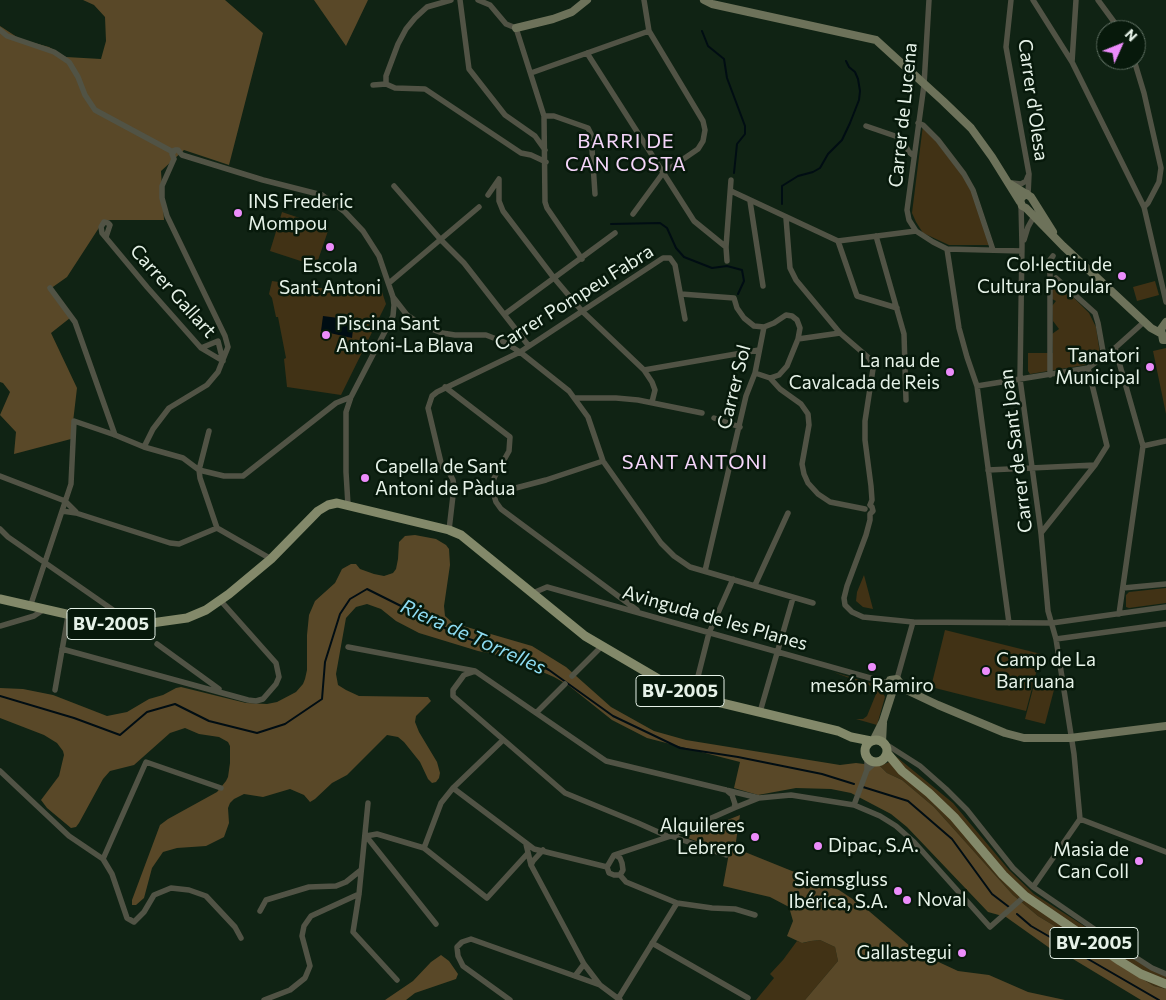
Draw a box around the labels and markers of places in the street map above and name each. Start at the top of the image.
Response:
place label: INS Frederic Mompou [248,191,353,235]
marker: INS Frederic Mompou [232,207,244,219]
marker: Escola Sant Antoni [324,241,336,253]
place label: Col·lectiu de Cultura Popular [977,254,1112,298]
place label: Escola Sant Antoni [279,255,381,299]
marker: Col·lectiu de Cultura Popular [1116,270,1128,282]
place label: Piscina Sant Antoni-La Blava [336,313,474,357]
marker: Piscina Sant Antoni-La Blava [320,329,332,341]
place label: Tanatori Municipal [1055,345,1140,389]
place label: La nau de Cavalcada de Reis [789,350,940,394]
marker: Tanatori Municipal [1144,361,1156,373]
marker: La nau de Cavalcada de Reis [944,366,956,378]
place label: Capella de Sant Antoni de Pàdua [375,456,515,500]
marker: Capella de Sant Antoni de Pàdua [359,472,371,484]
place label: Camp de La Barruana [996,649,1096,693]
marker: mesón Ramiro [866,661,878,673]
marker: Camp de La Barruana [980,665,992,677]
place label: mesón Ramiro [810,675,934,697]
place label: Alquileres Lebrero [660,815,745,859]
marker: Alquileres Lebrero [749,831,761,843]
place label: Dipac, S.A. [828,835,919,857]
place label: Masia de Can Coll [1053,839,1129,883]
marker: Dipac, S.A. [812,840,824,852]
marker: Masia de Can Coll [1133,855,1145,867]
place label: Siemsgluss Ibérica, S.A. [788,869,888,913]
marker: Siemsgluss Ibérica, S.A. [892,885,904,897]
place label: Noval [917,889,967,911]
marker: Noval [901,894,913,906]
place label: Gallastegui [856,942,952,964]
marker: Gallastegui [956,947,968,959]

